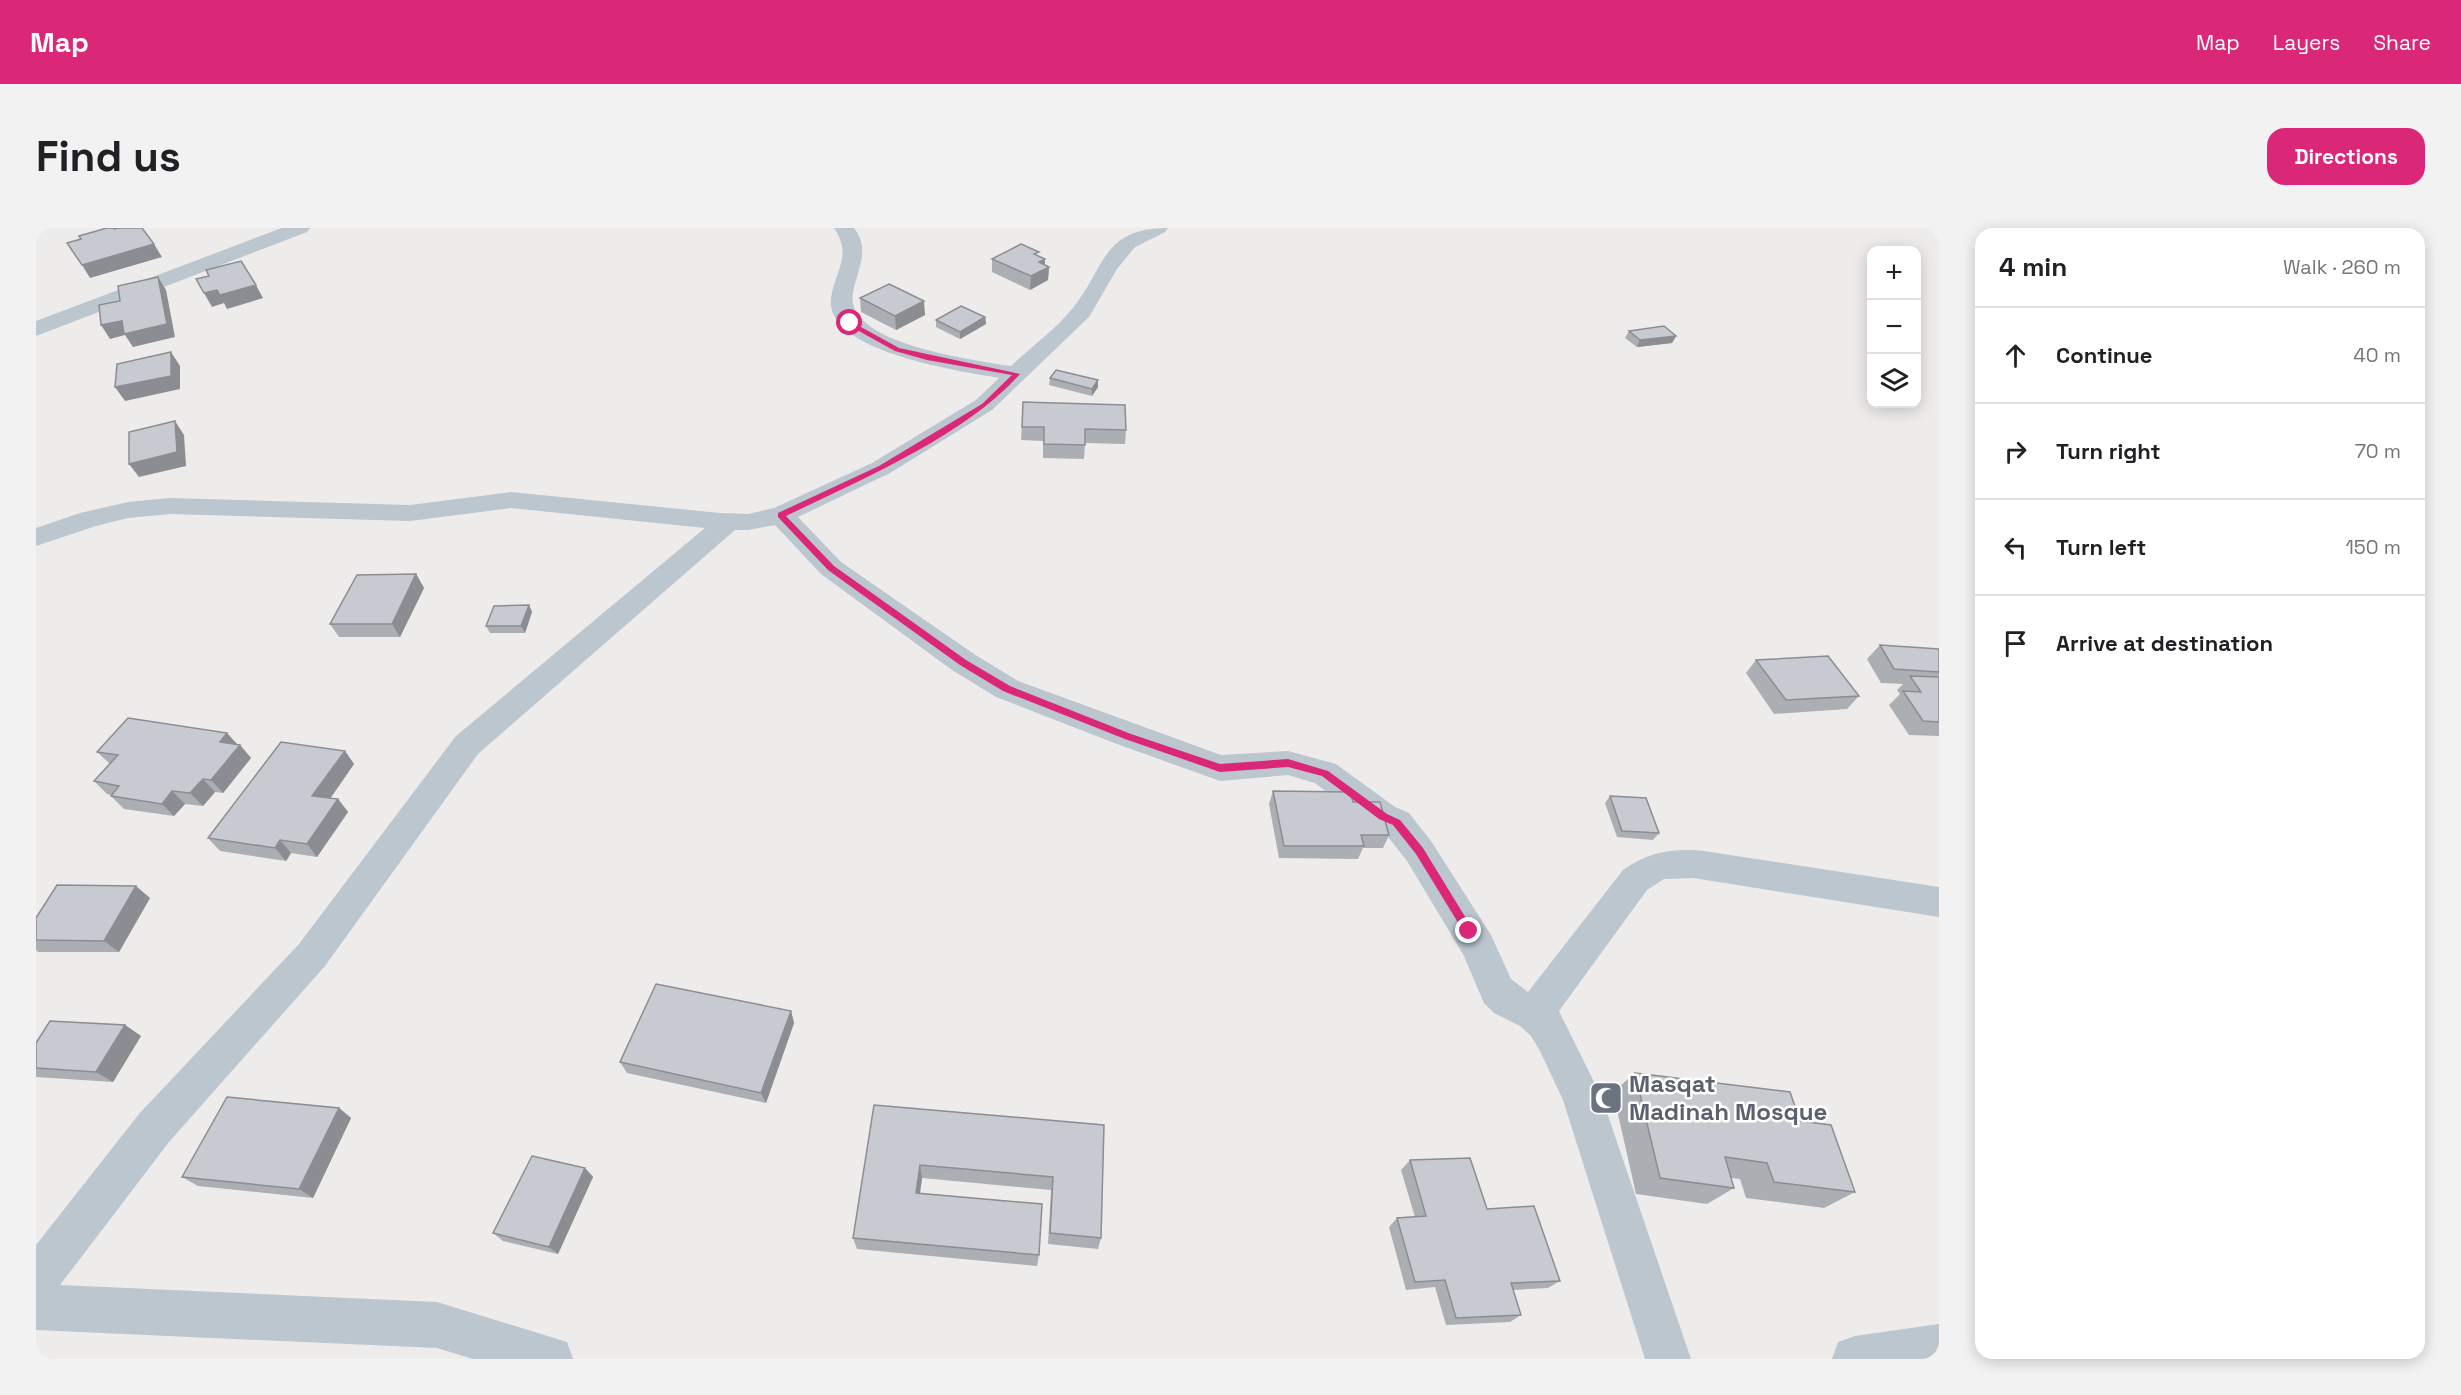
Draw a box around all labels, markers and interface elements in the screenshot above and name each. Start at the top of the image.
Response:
text: Map [30,24,89,60]
text: Map [2196,29,2240,56]
text: Layers [2273,29,2340,56]
text: Share [2373,29,2431,56]
button: Directions [2267,128,2425,185]
text: Find us [36,130,181,183]
map controls [1867,246,1921,408]
button: + [1867,246,1921,300]
text: 4 min [1999,250,2067,284]
text: Walk · 260 m [2283,254,2401,280]
button: − [1867,300,1921,354]
route start [836,309,862,335]
icon: ahead [1999,339,2032,372]
text: Continue [2056,341,2152,369]
text: 40 m [2353,342,2401,368]
button: layers [1867,354,1921,408]
icon: right [1999,435,2032,468]
text: Turn right [2056,437,2161,465]
text: 70 m [2355,438,2401,464]
icon: left [1999,531,2032,564]
text: Turn left [2056,533,2146,561]
text: 150 m [2346,534,2401,560]
icon: arrive [1999,627,2032,660]
text: Arrive at destination [2056,629,2273,657]
route end [1455,917,1481,943]
place label: Masqat Madinah Mosque [1629,1068,1827,1127]
mosque icon: Masqat Madinah Mosque [1588,1080,1624,1116]

